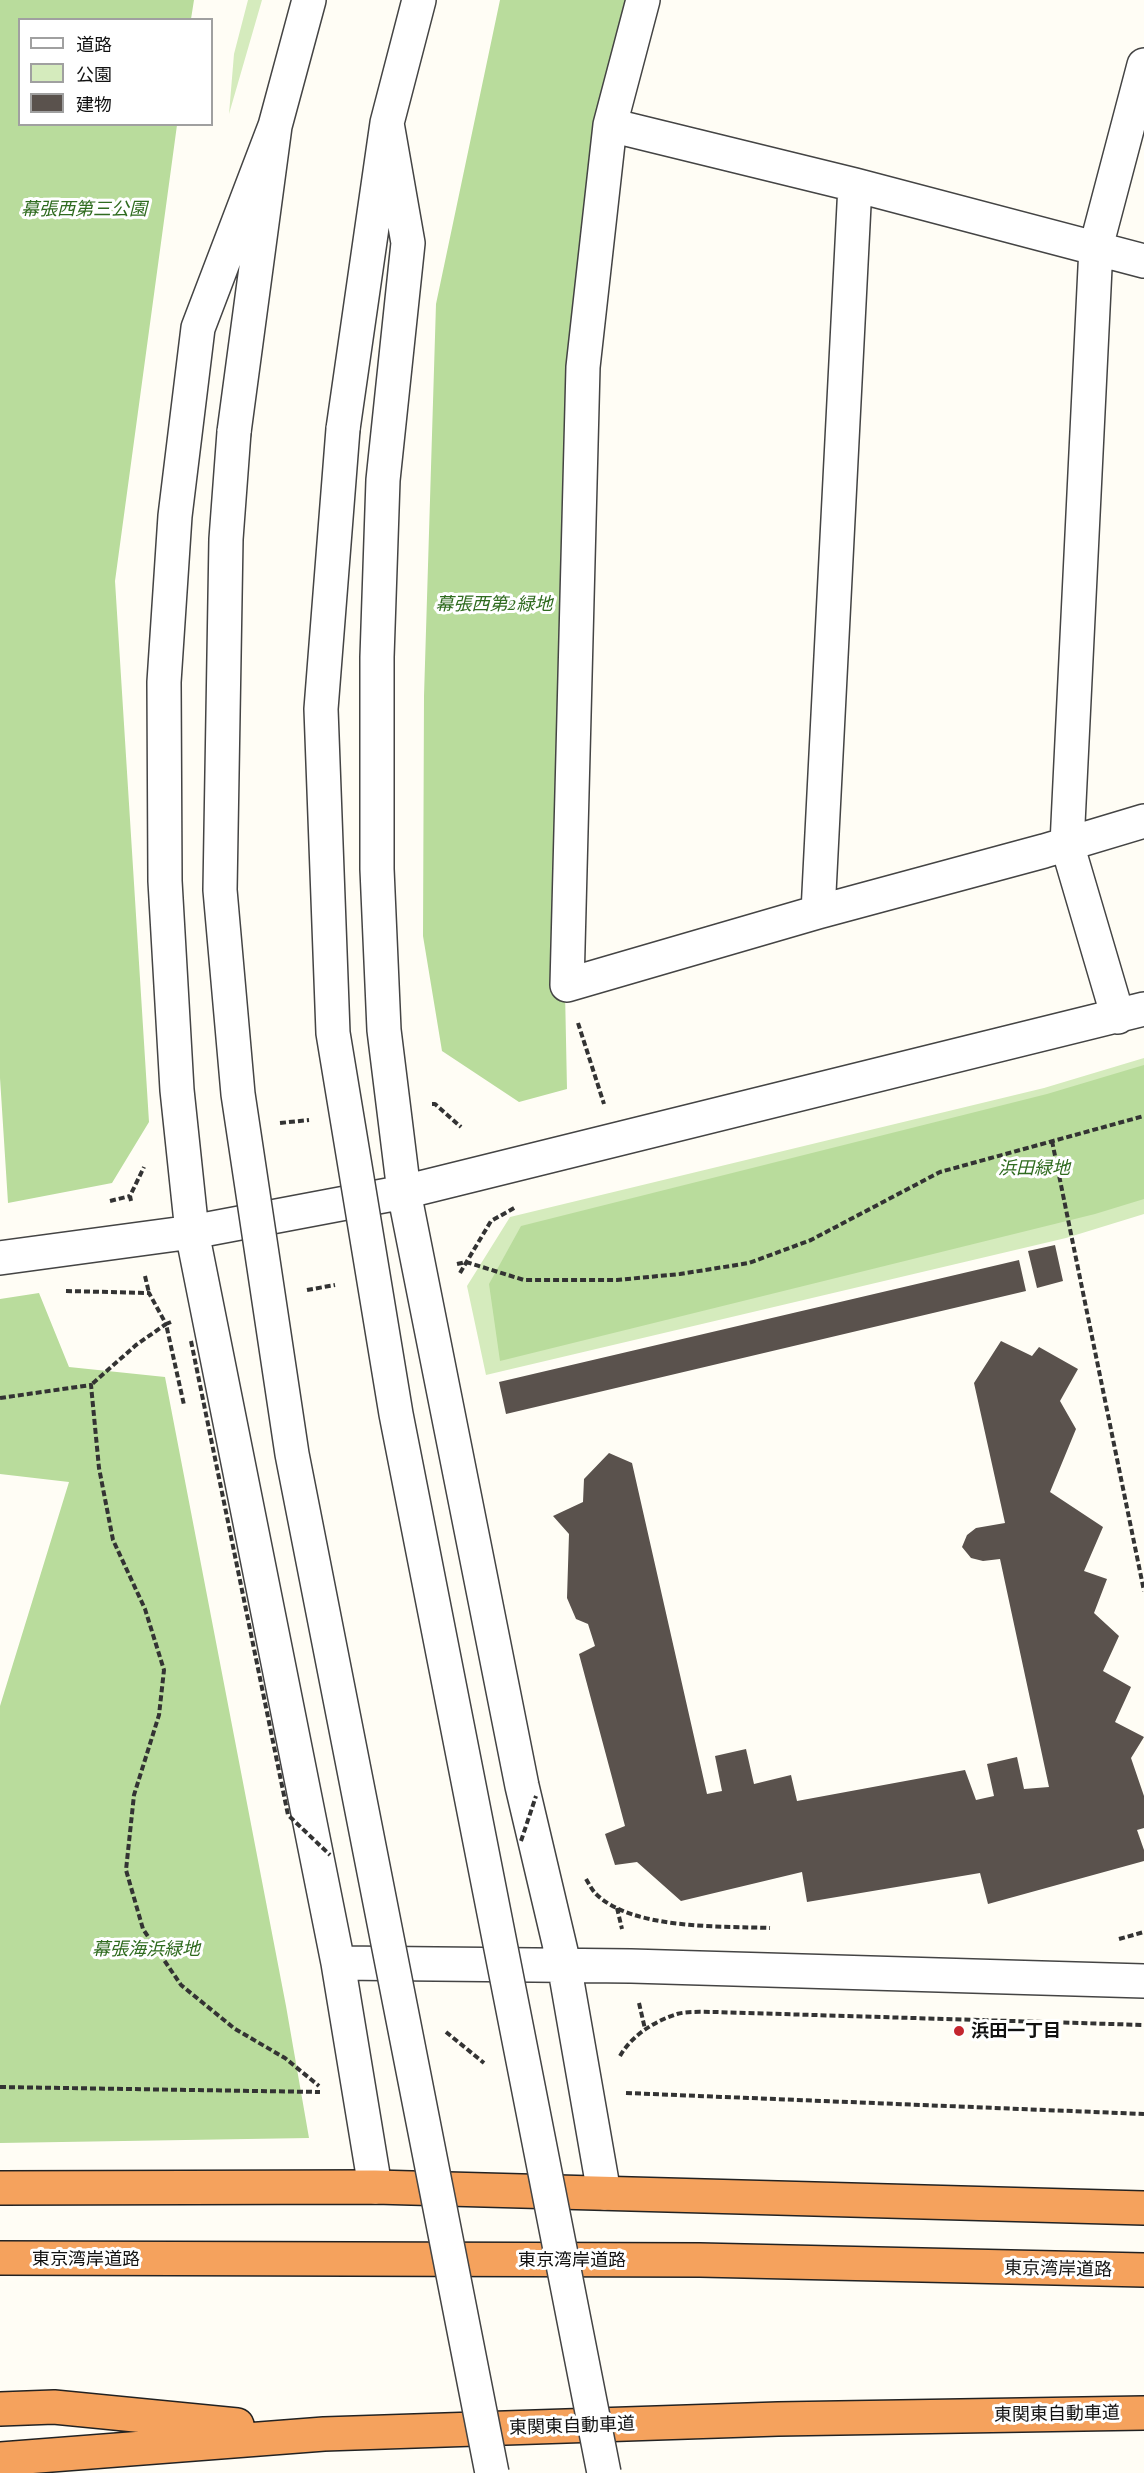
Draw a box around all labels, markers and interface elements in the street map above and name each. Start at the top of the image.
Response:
legend [18,18,213,126]
text: 道路 [76,32,112,56]
text: 公園 [76,62,112,86]
text: 建物 [76,92,112,116]
park label: 幕張西第三公園 [21,198,147,220]
park label: 幕張西第2緑地 [435,593,553,615]
park label: 浜田緑地 [998,1157,1070,1179]
park label: 幕張海浜緑地 [92,1938,200,1960]
place label: 浜田一丁目 [971,2020,1061,2042]
marker: 浜田一丁目 [952,2024,966,2038]
street label: 東京湾岸道路 [32,2248,140,2270]
street label: 東京湾岸道路 [518,2249,626,2271]
street label: 東京湾岸道路 [1004,2257,1112,2281]
street label: 東関東自動車道 [994,2402,1120,2426]
street label: 東関東自動車道 [509,2413,635,2439]

